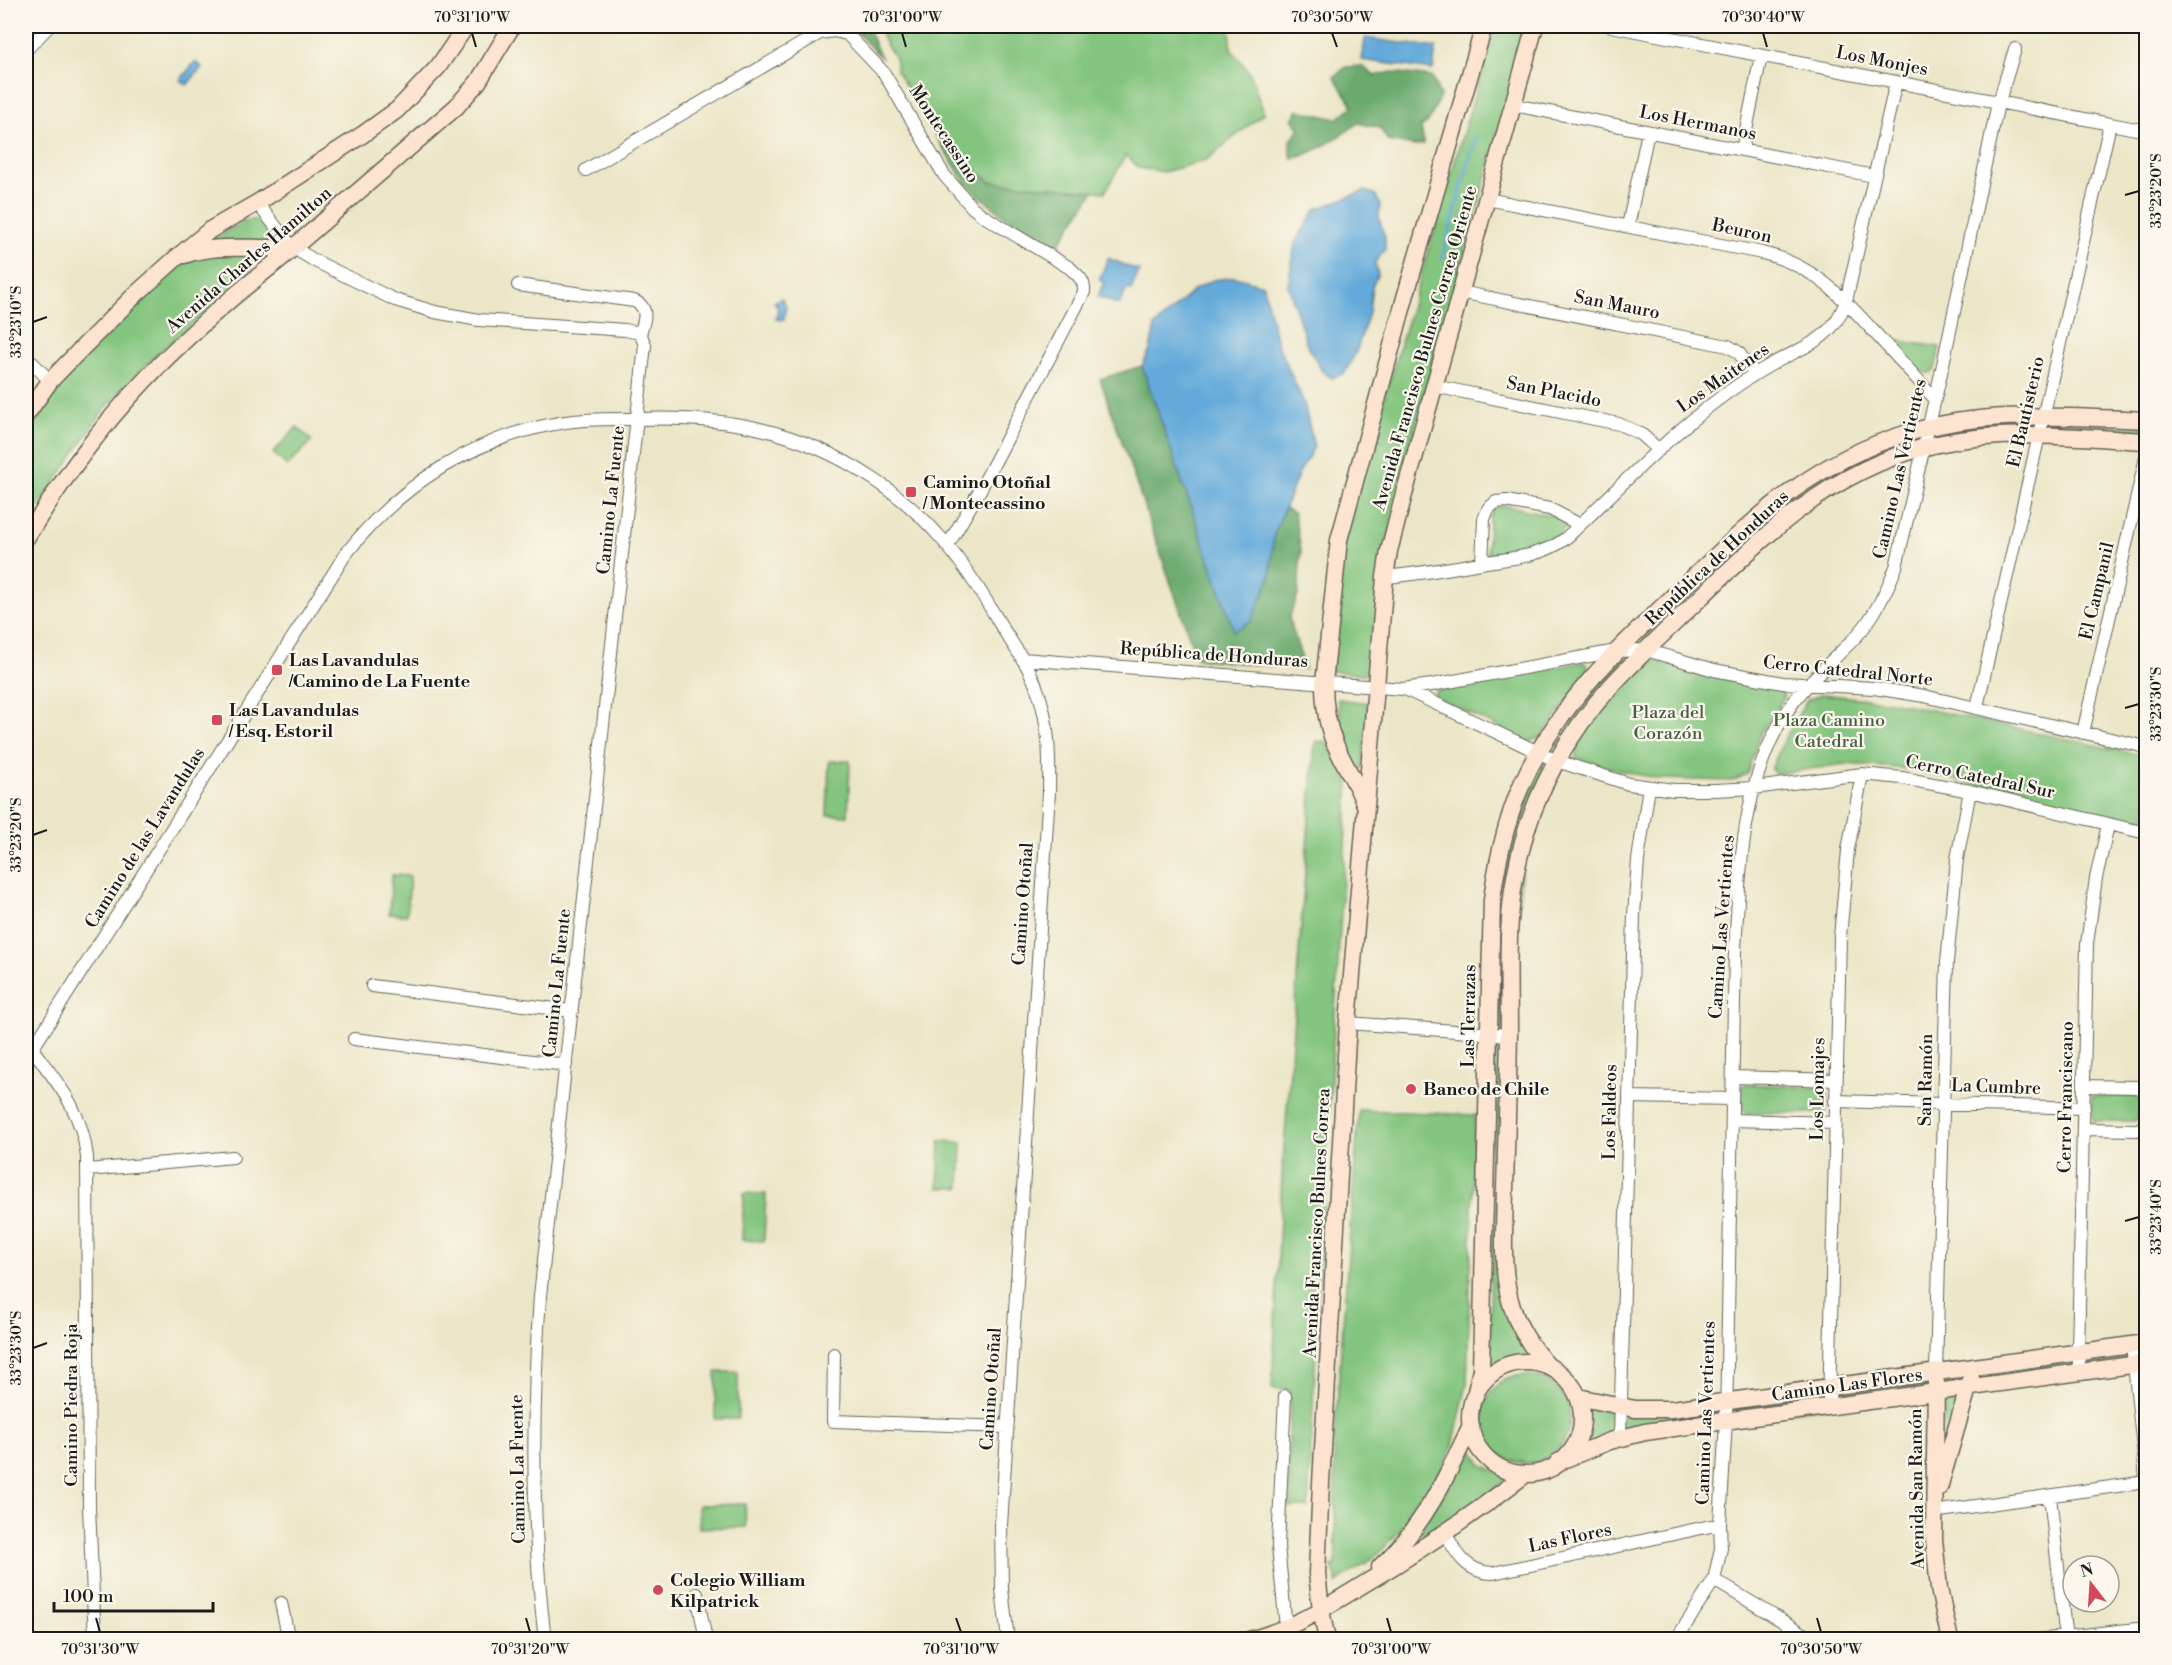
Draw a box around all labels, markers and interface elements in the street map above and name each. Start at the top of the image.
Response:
text: 70°31'10"W [434,8,510,27]
text: 70°31'00"W [862,8,942,27]
text: 70°30'50"W [1291,8,1373,27]
text: 70°30'40"W [1722,8,1805,27]
street label: Los Monjes [1834,41,1930,81]
street label: Montecassino [904,80,984,188]
street label: Los Hermanos [1637,100,1759,146]
text: 33°23'20"S [2147,153,2166,229]
street label: Avenida Charles Hamilton [161,182,337,339]
street label: Avenida Francisco Bulnes Correa Oriente [1367,183,1483,514]
street label: Beuron [1709,213,1774,249]
street label: San Mauro [1572,285,1662,325]
text: 33°23'10"S [7,286,26,358]
street label: Los Maitenes [1672,338,1774,418]
street label: El Bautisterio [2002,354,2050,470]
street label: San Placido [1505,372,1603,412]
street label: Camino Las Vertientes [1868,376,1932,561]
street label: Camino La Fuente [592,424,630,576]
place label: Camino Otoñal / Montecassino [922,471,1051,515]
marker: Camino Otoñal / Montecassino [904,485,918,499]
street label: República de Honduras [1640,485,1794,631]
street label: El Campanil [2075,539,2120,642]
street label: República de Honduras [1119,637,1309,673]
place label: Las Lavandulas /Camino de La Fuente [288,649,470,693]
street label: Cerro Catedral Norte [1762,651,1934,691]
marker: Las Lavandulas /Camino de La Fuente [270,663,284,677]
text: 33°23'30"S [2147,667,2166,741]
place label: Las Lavandulas / Esq. Estoril [228,699,359,743]
park label: Plaza del Corazón [1632,701,1705,745]
park label: Plaza Camino Catedral [1773,709,1885,753]
marker: Las Lavandulas / Esq. Estoril [210,713,224,727]
street label: Camino de las Lavandulas [80,743,210,933]
street label: Cerro Catedral Sur [1903,750,2057,804]
text: 33°23'20"S [7,797,26,873]
street label: Camino Las Vertientes [1704,834,1740,1020]
street label: Camino Otoñal [1007,841,1039,966]
street label: Camino La Fuente [538,907,576,1059]
street label: Las Terrazas [1457,964,1481,1068]
street label: Cerro Franciscano [2053,1021,2079,1173]
street label: San Ramón [1914,1033,1938,1126]
street label: Los Lomajes [1806,1037,1830,1141]
street label: Los Faldeos [1598,1064,1622,1160]
street label: La Cumbre [1951,1074,2041,1100]
place label: Banco de Chile [1423,1078,1550,1101]
marker: Banco de Chile [1404,1082,1418,1096]
street label: Avenida Francisco Bulnes Correa [1298,1087,1336,1359]
text: 33°23'40"S [2147,1179,2166,1255]
text: 33°23'30"S [7,1311,26,1385]
street label: Camino Las Vertientes [1691,1320,1721,1506]
street label: Camino Piedra Roja [60,1322,83,1487]
street label: Camino Otoñal [975,1326,1007,1451]
street label: Camino Las Flores [1770,1363,1924,1407]
street label: Camino La Fuente [505,1394,531,1544]
street label: Avenida San Ramón [1904,1408,1930,1571]
street label: Las Flores [1526,1518,1614,1558]
north arrow [2061,1554,2121,1614]
text: N [2078,1559,2096,1582]
place label: Colegio William Kilpatrick [670,1569,806,1613]
scale bar [54,1575,213,1613]
marker: Colegio William Kilpatrick [651,1583,665,1597]
text: 100 m [63,1585,114,1608]
text: 70°31'30"W [61,1640,139,1659]
text: 70°31'20"W [491,1640,570,1659]
text: 70°31'10"W [923,1640,999,1659]
text: 70°31'00"W [1351,1640,1431,1659]
text: 70°30'50"W [1780,1640,1862,1659]

